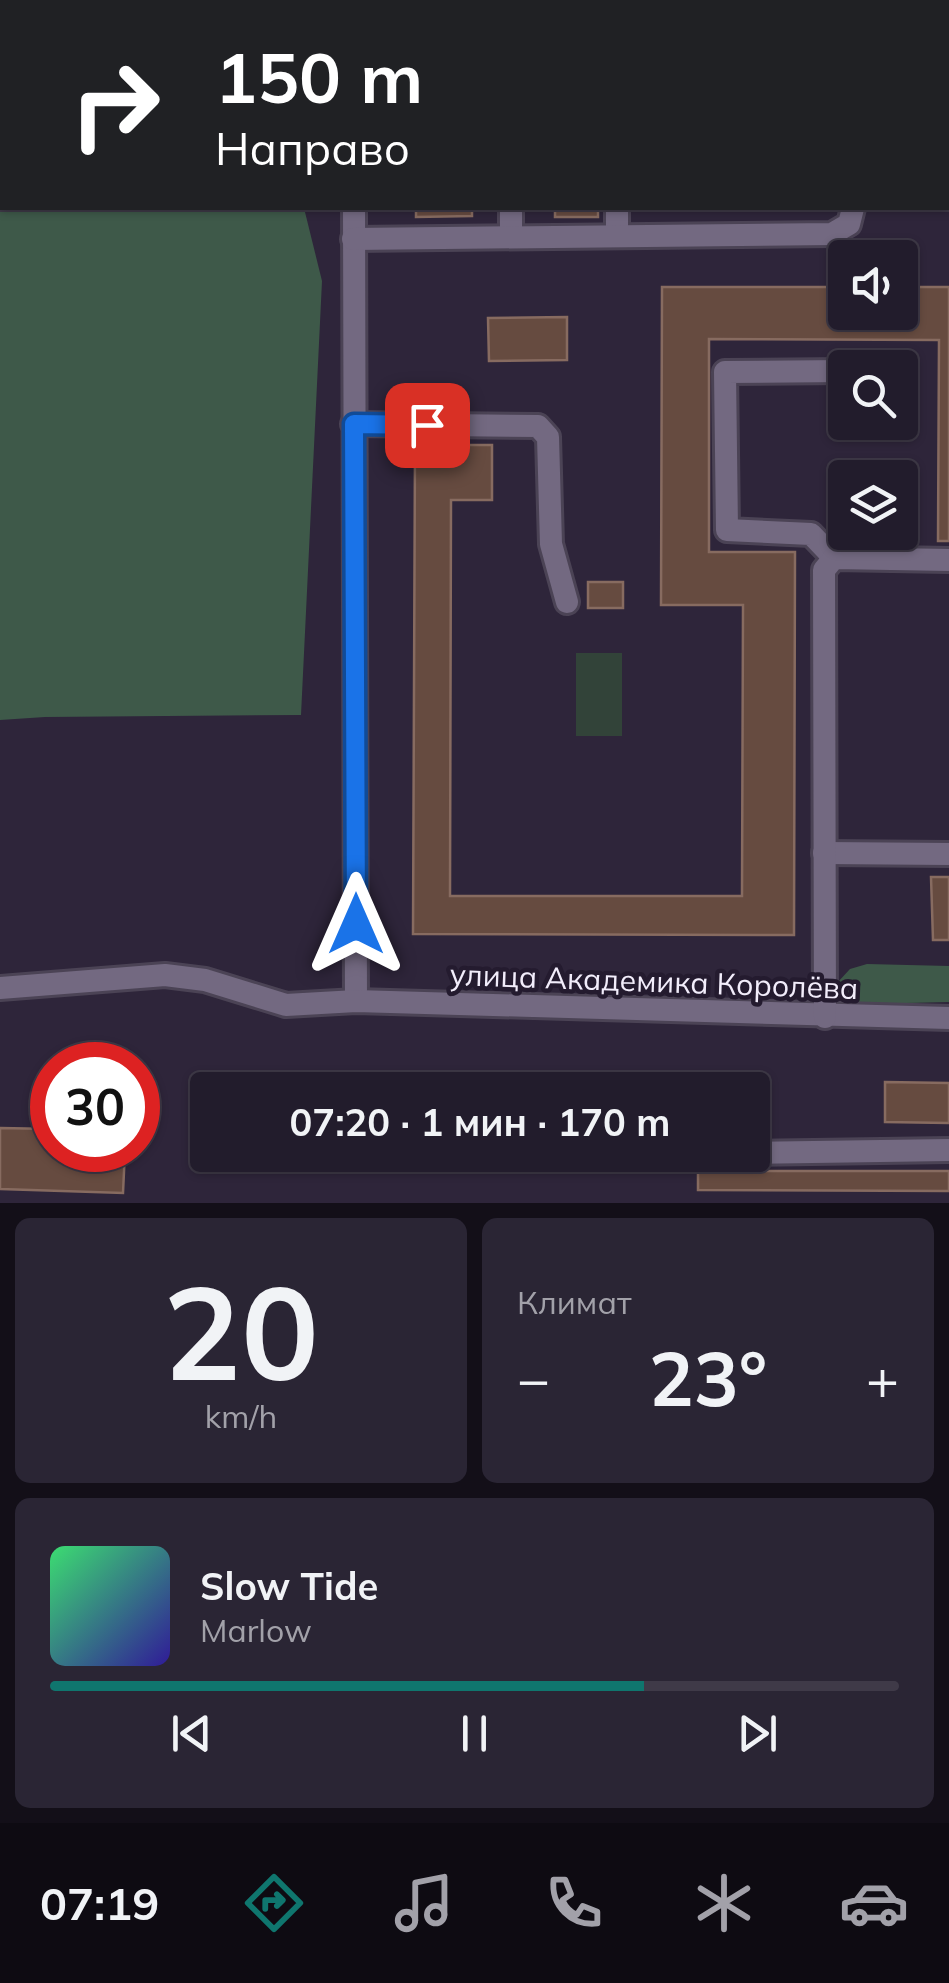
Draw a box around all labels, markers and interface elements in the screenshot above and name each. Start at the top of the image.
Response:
text: 150 m [215,33,423,121]
icon: right [50,40,180,170]
text: Направо [215,120,410,176]
map controls [828,240,918,550]
button: sound [828,240,918,330]
button: search [828,350,918,440]
pin [385,383,470,468]
icon: arrive [400,398,455,453]
button: layers [828,460,918,550]
position arrow [304,872,408,976]
street label: улица Академика Королёва [449,955,859,1007]
speed limit sign: 30 [30,1042,160,1172]
text: 07:20 · 1 мин · 170 m [290,1098,670,1146]
text: 20 [163,1249,319,1413]
text: Климат [517,1282,631,1322]
text: 23° [649,1331,767,1425]
text: − [517,1344,550,1413]
text: + [866,1344,899,1413]
text: km/h [205,1396,277,1436]
text: Slow Tide [200,1562,378,1610]
text: Marlow [200,1610,312,1650]
icon: previous [164,1706,219,1761]
icon: pause [447,1706,502,1761]
icon: next [730,1706,785,1761]
icon: directions [239,1868,309,1938]
icon: music [389,1868,459,1938]
icon: phone [539,1868,609,1938]
icon: climate [689,1868,759,1938]
icon: car [839,1868,909,1938]
text: 07:19 [40,1875,159,1931]

